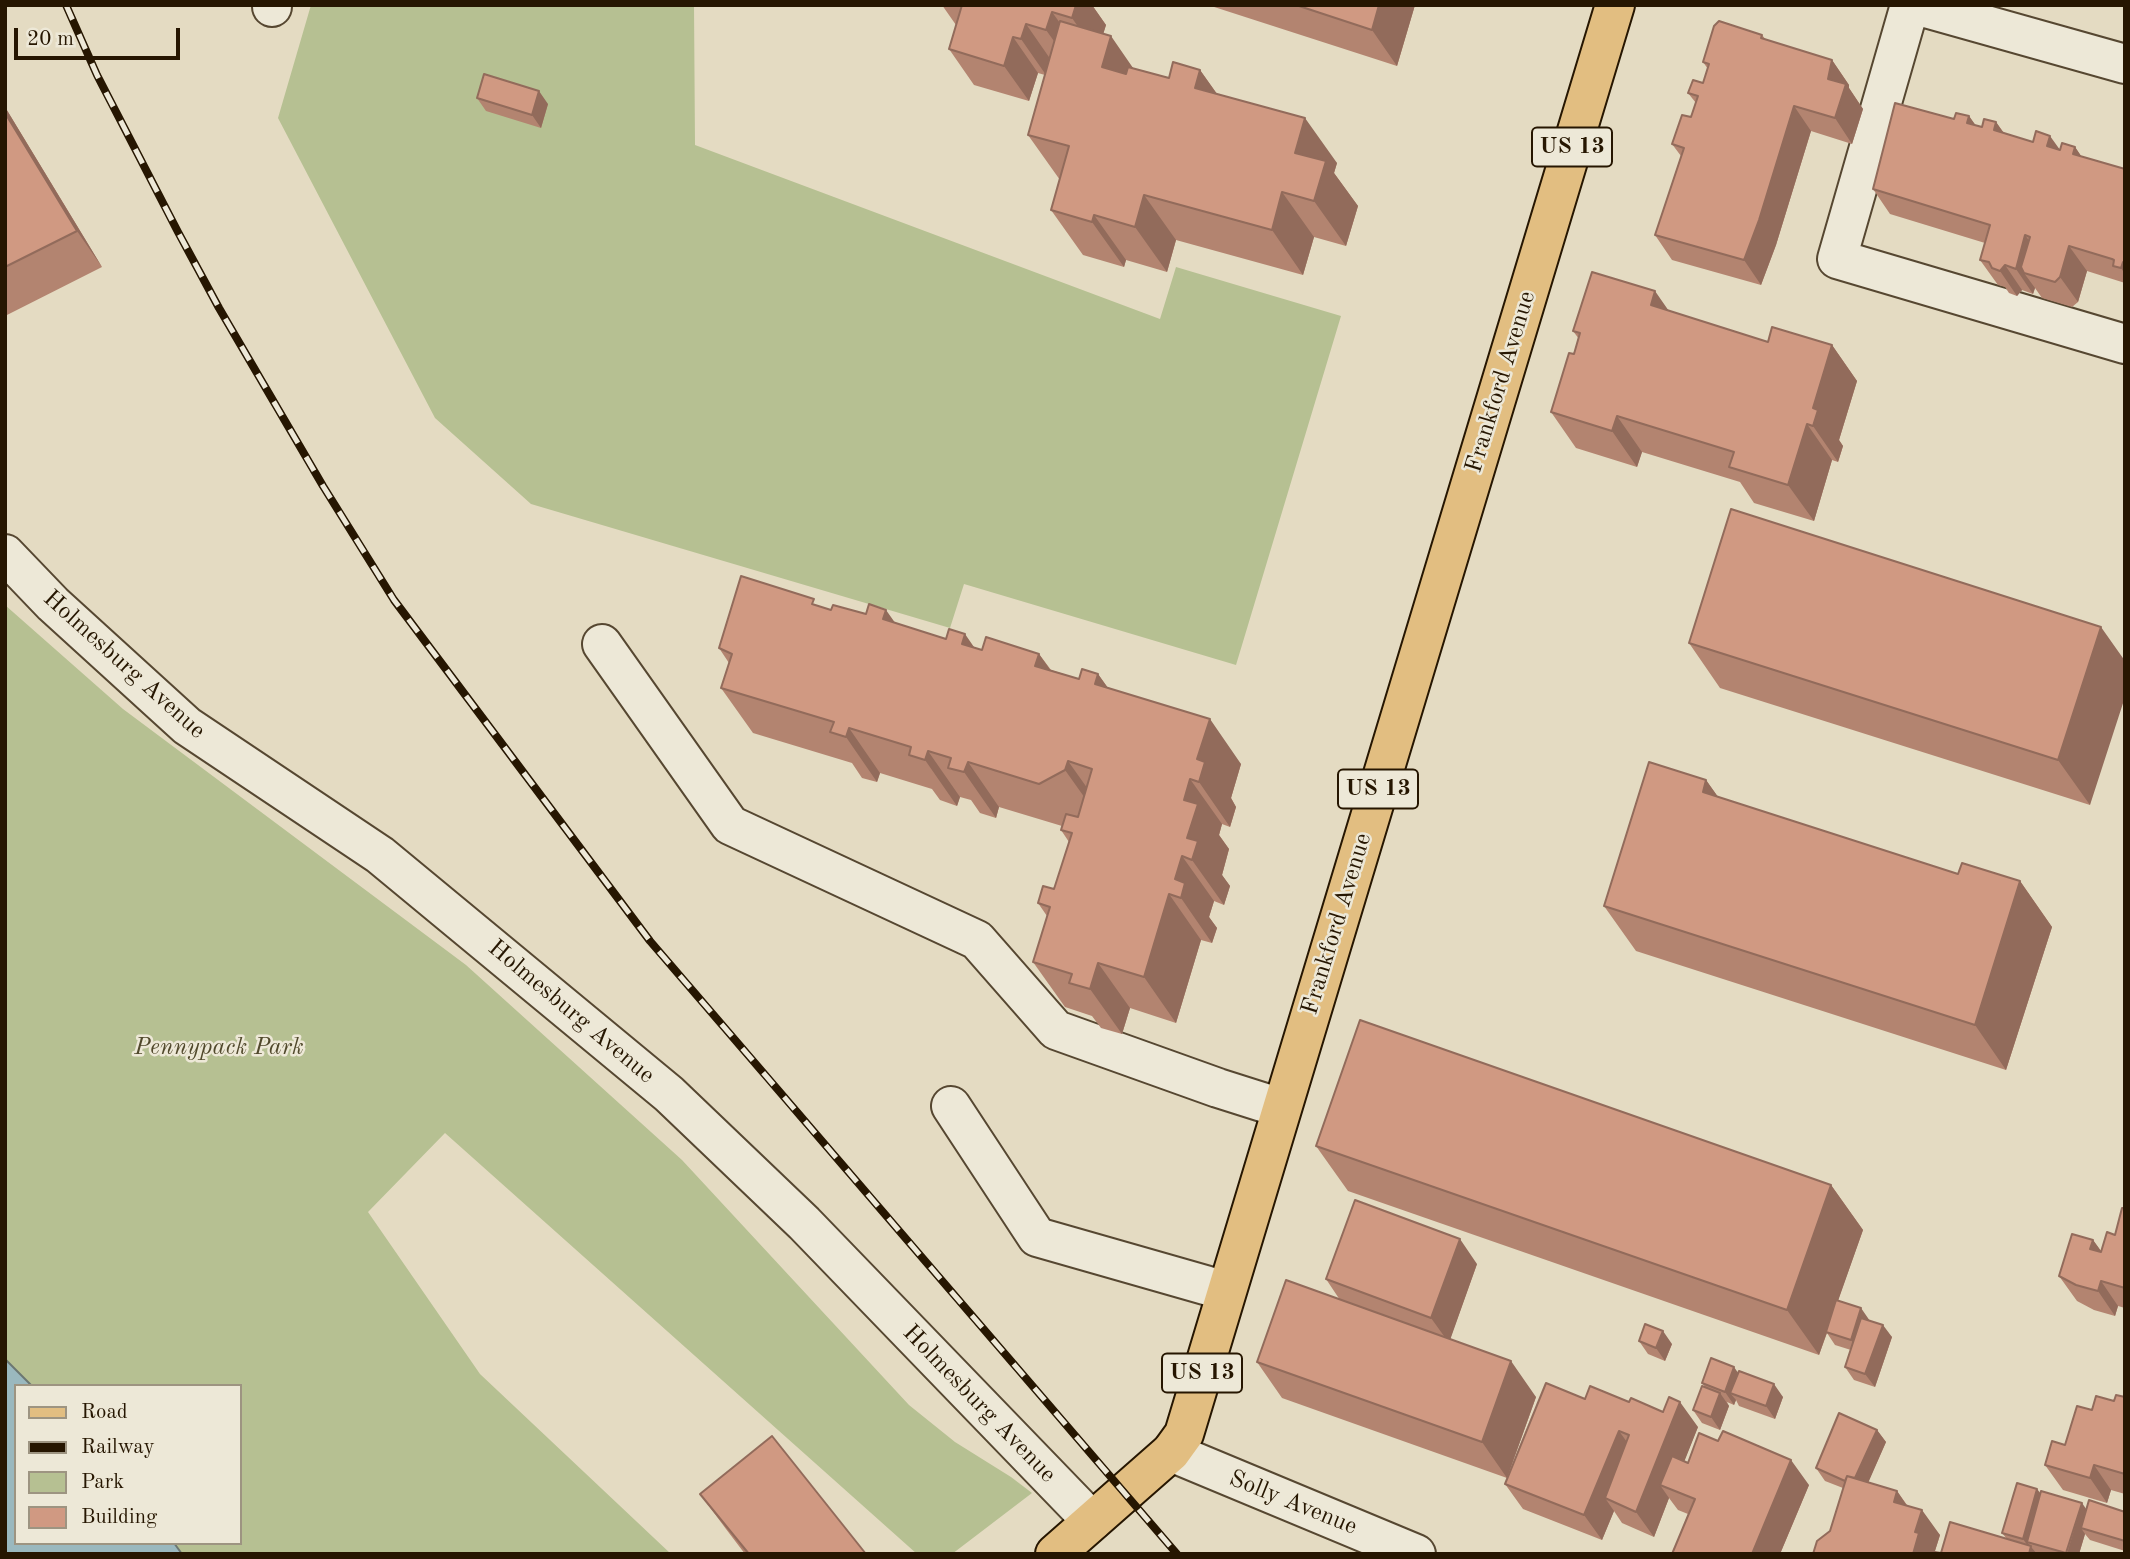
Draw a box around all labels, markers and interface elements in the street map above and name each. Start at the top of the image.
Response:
scale bar [18,14,184,58]
text: 20 m [27,29,74,50]
road number: US 13 [1532,128,1612,166]
street label: Frankford Avenue [1460,288,1542,476]
street label: Holmesburg Avenue [37,584,211,746]
road number: US 13 [1338,769,1418,808]
street label: Frankford Avenue [1296,830,1378,1018]
street label: Holmesburg Avenue [482,934,660,1090]
park label: Pennypack Park [134,1034,304,1062]
street label: Holmesburg Avenue [896,1319,1062,1489]
road number: US 13 [1162,1354,1242,1392]
legend [14,1384,242,1545]
text: Road [81,1402,128,1423]
text: Railway [81,1437,155,1458]
street label: Solly Avenue [1225,1464,1361,1542]
text: Park [81,1472,124,1493]
text: Building [81,1507,157,1528]

